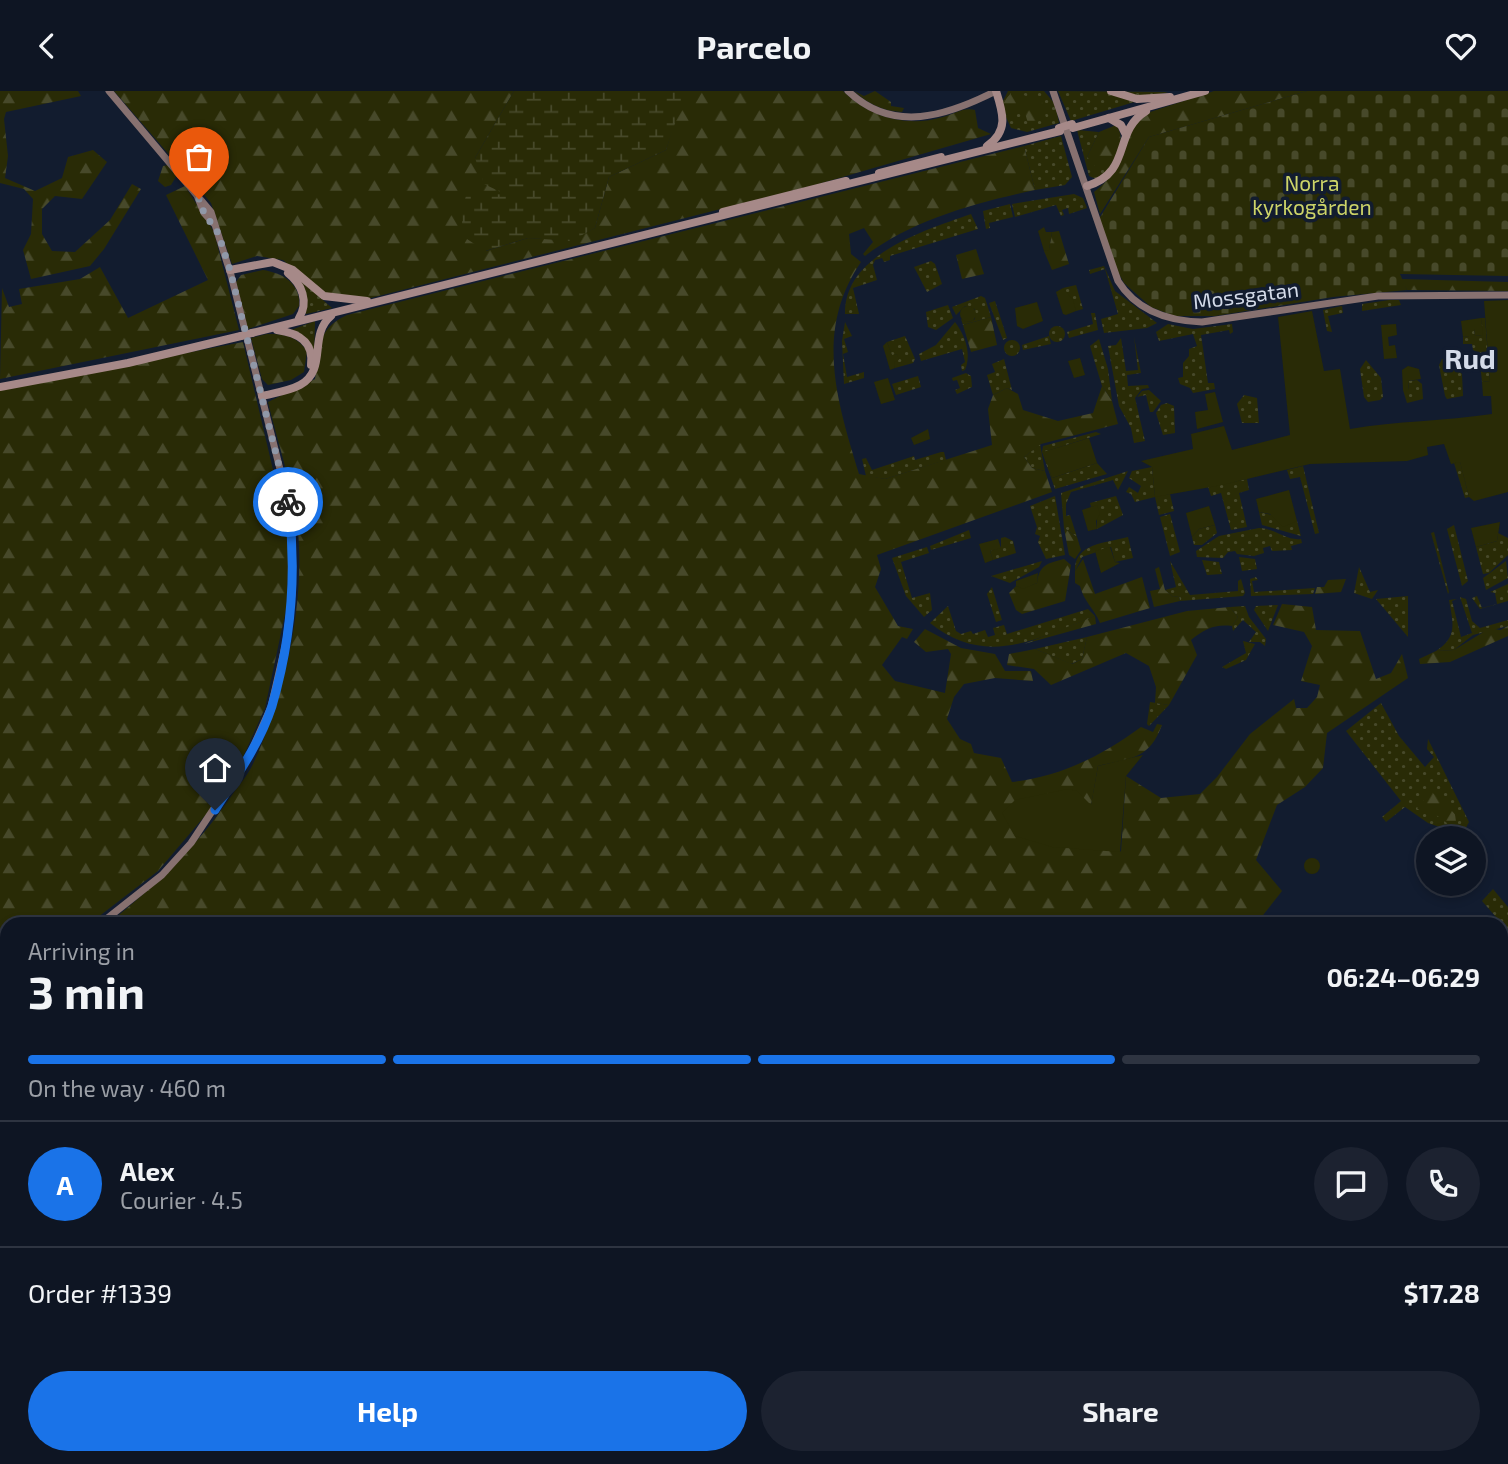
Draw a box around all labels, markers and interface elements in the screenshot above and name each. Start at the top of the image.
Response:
icon: back [28,27,66,65]
text: Parcelo [697,27,811,65]
icon: heart [1442,27,1480,65]
pin [169,127,229,199]
icon: bag [180,138,218,176]
park label: Norra kyrkogården [1252,170,1372,219]
street label: Mossgatan [1191,276,1300,313]
district label: Rud [1444,341,1496,375]
courier [253,467,323,537]
icon: bike [269,483,307,521]
pin [185,738,245,810]
icon: home [196,749,234,787]
map controls [1416,826,1486,896]
button: layers [1416,826,1486,896]
text: Arriving in [28,937,135,965]
text: 06:24–06:29 [1326,961,1480,992]
text: 3 min [28,963,145,1018]
text: On the way · 460 m [28,1074,226,1102]
button: chat [1314,1147,1388,1221]
button: phone [1406,1147,1480,1221]
text: Alex [120,1155,175,1186]
text: A [57,1169,73,1200]
text: Courier · 4.5 [120,1186,243,1214]
text: Order #1339 [28,1277,172,1308]
text: $17.28 [1403,1277,1480,1308]
button: Help [28,1371,747,1451]
button: Share [761,1371,1480,1451]

